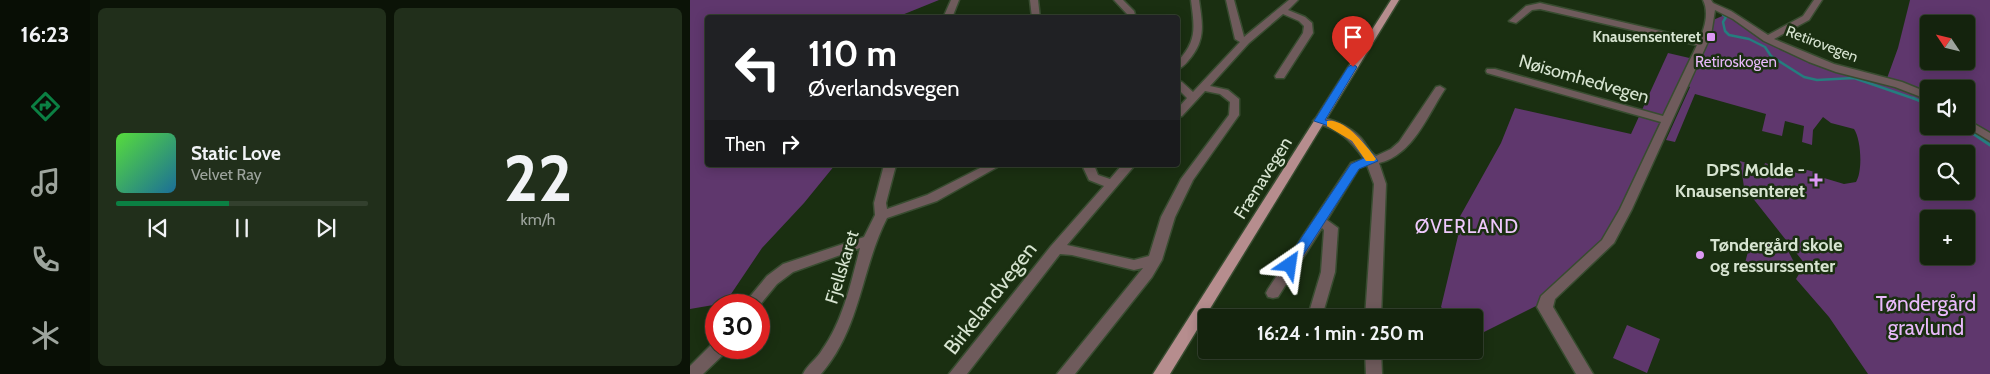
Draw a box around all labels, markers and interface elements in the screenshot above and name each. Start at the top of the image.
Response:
north arrow [1920,15,1975,70]
map controls [1920,15,1975,265]
pin [1332,16,1374,67]
text: 16:23 [21,21,69,48]
street label: Retirovegen [1783,22,1861,66]
icon: arrive [1339,23,1367,51]
place label: Knausensenteret [1592,28,1701,46]
marker: Knausensenteret [1705,31,1717,43]
text: 110 m [808,32,897,75]
icon: left [725,35,790,100]
street label: Nøisomhedvegen [1516,50,1652,108]
park label: Retiroskogen [1695,53,1777,71]
text: Øverlandsvegen [808,75,960,102]
button: sound [1920,80,1975,135]
icon: directions [28,89,63,124]
icon: right [776,130,804,158]
text: Then [725,133,766,156]
street label: Frænavegen [1229,133,1297,223]
text: 22 [504,138,572,217]
text: Static Love [191,142,281,165]
button: search [1920,145,1975,200]
place label: DPS Molde - Knausensenteret [1675,159,1805,202]
icon: music [28,165,63,200]
text: Velvet Ray [191,165,262,184]
marker: DPS Molde - Knausensenteret [1809,173,1823,187]
text: km/h [520,210,556,229]
button: + [1920,210,1975,265]
icon: previous [144,214,172,242]
icon: pause [228,214,256,242]
icon: next [312,214,340,242]
district label: ØVERLAND [1415,215,1519,238]
street label: Fjellskaret [820,228,864,306]
place label: Tøndergård skole og ressurssenter [1710,234,1843,277]
street label: Birkelandvegen [938,237,1042,359]
position arrow [1263,238,1315,290]
icon: phone [28,242,63,277]
marker: Tøndergård skole og ressurssenter [1694,249,1706,261]
park label: Tøndergård gravlund [1876,291,1976,340]
speed limit sign: 30 [705,294,770,359]
icon: climate [28,318,63,353]
text: 16:24 · 1 min · 250 m [1257,322,1424,345]

